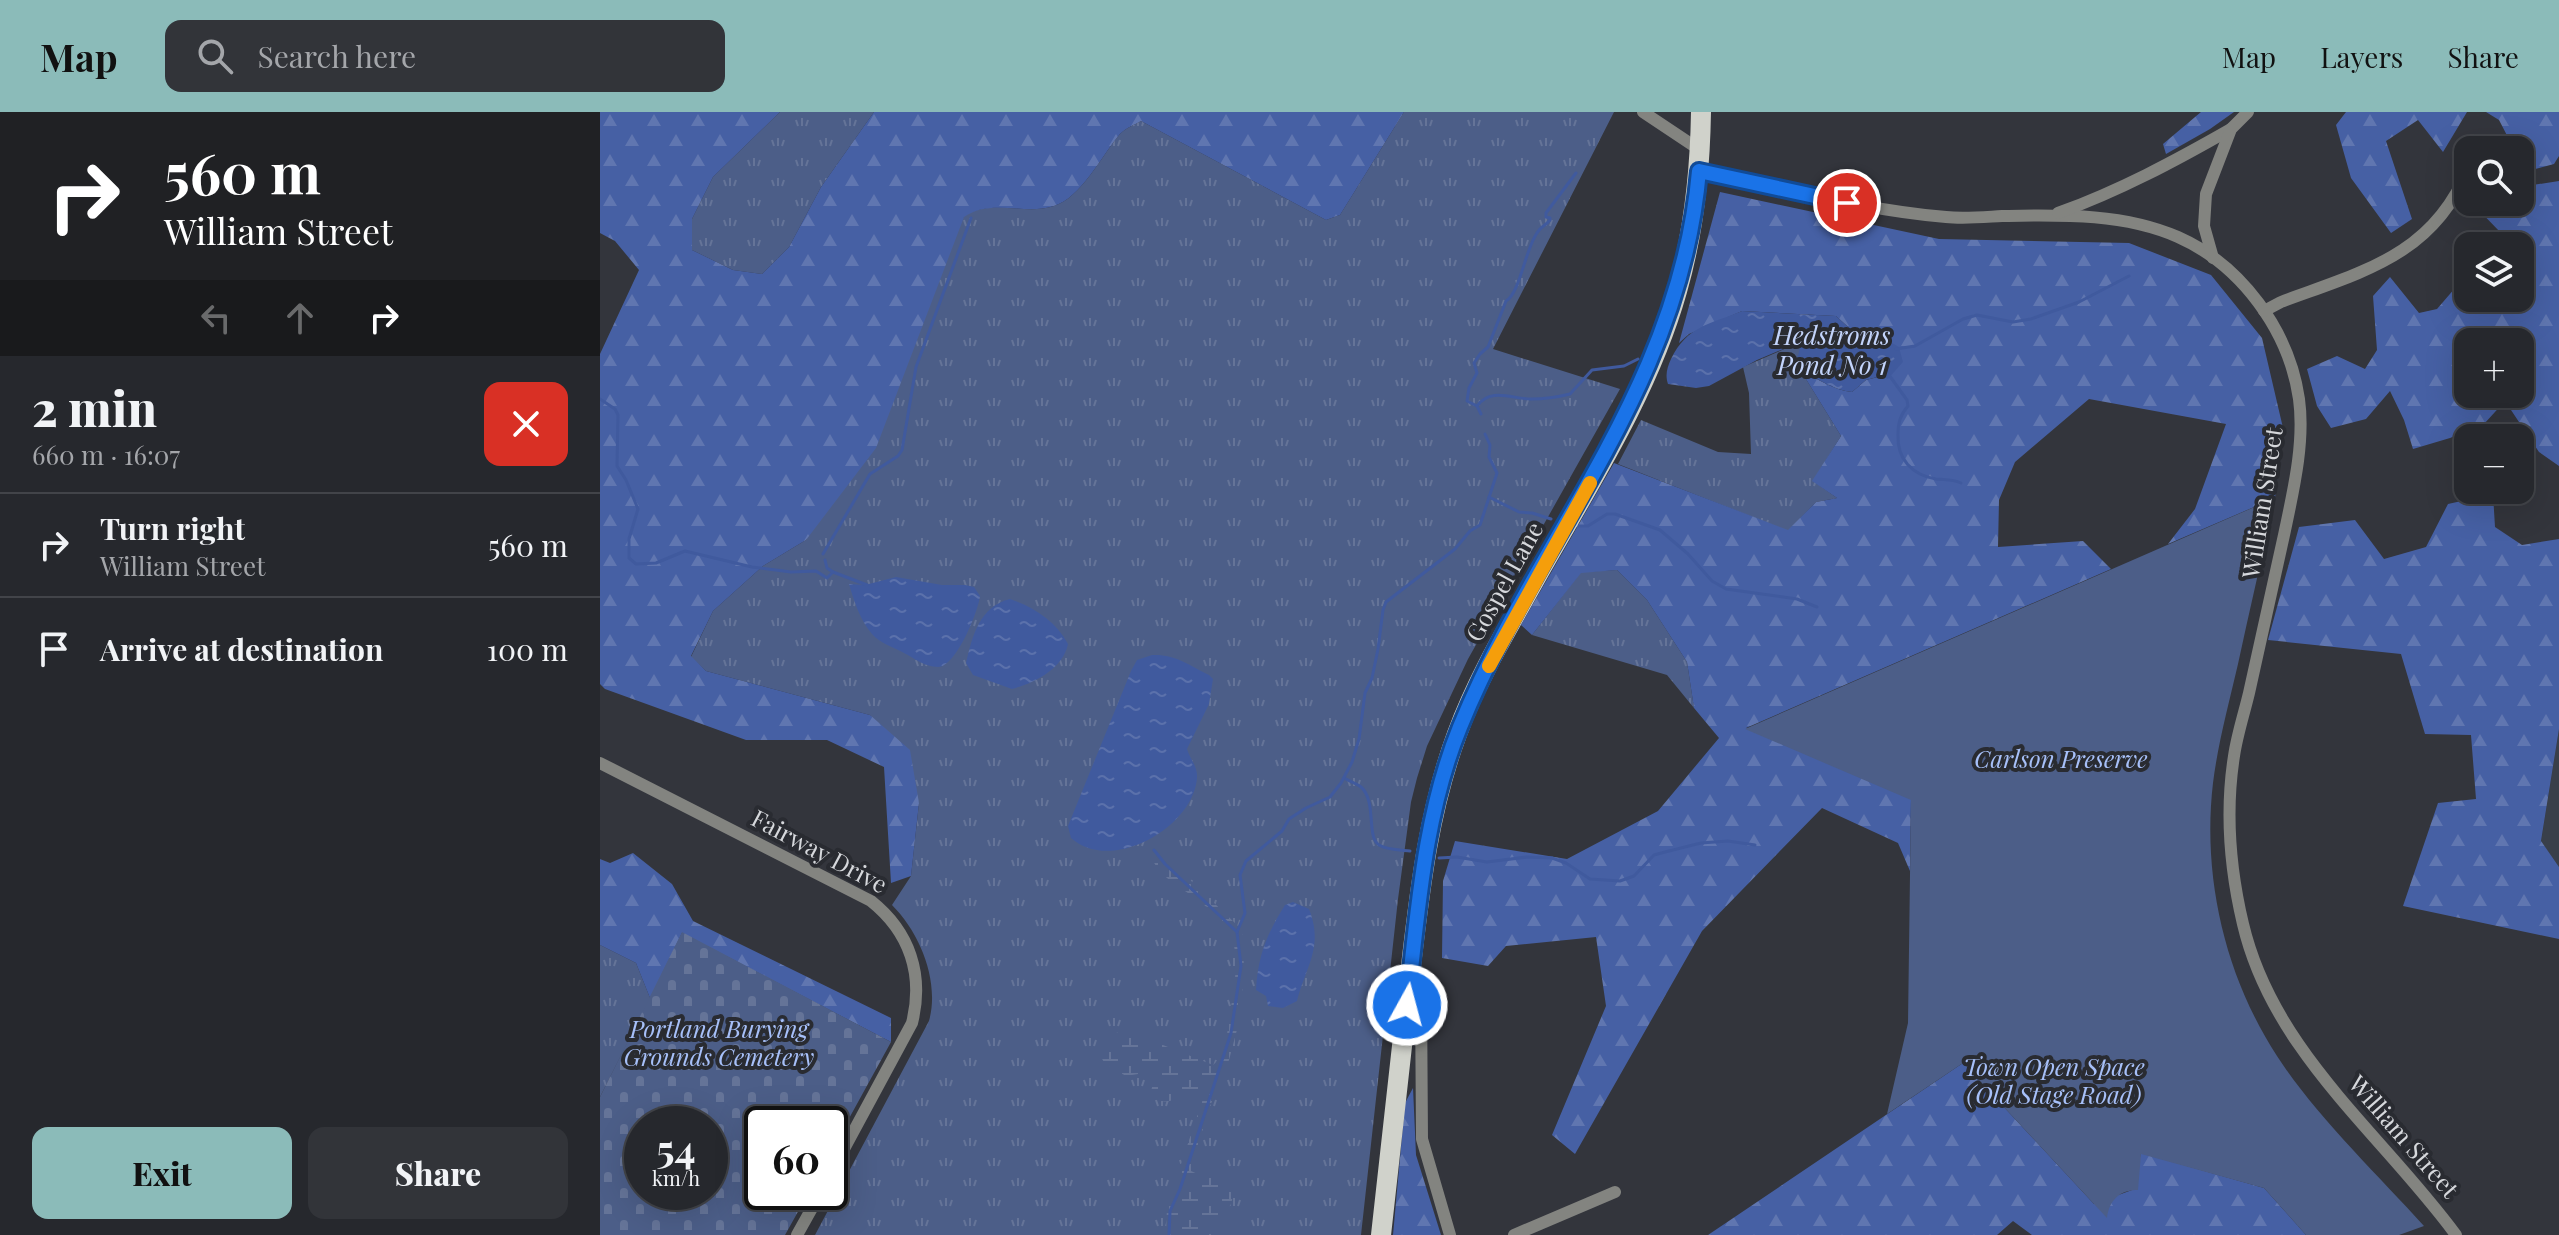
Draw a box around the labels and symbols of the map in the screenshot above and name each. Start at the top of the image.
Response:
pin [1813,169,1881,237]
water label: Hedstroms Pond No 1 [1772,317,1891,382]
street label: William Street [2233,424,2289,582]
street label: Gospel Lane [1457,515,1549,647]
park label: Carlson Preserve [1974,742,2148,774]
street label: Fairway Drive [747,801,893,899]
position arrow [1365,963,1449,1047]
park label: Portland Burying Grounds Cemetery [624,1012,814,1072]
park label: Town Open Space (Old Stage Road) [1963,1050,2145,1110]
street label: William Street [2342,1067,2467,1204]
speed limit sign: 60 [744,1106,848,1210]

